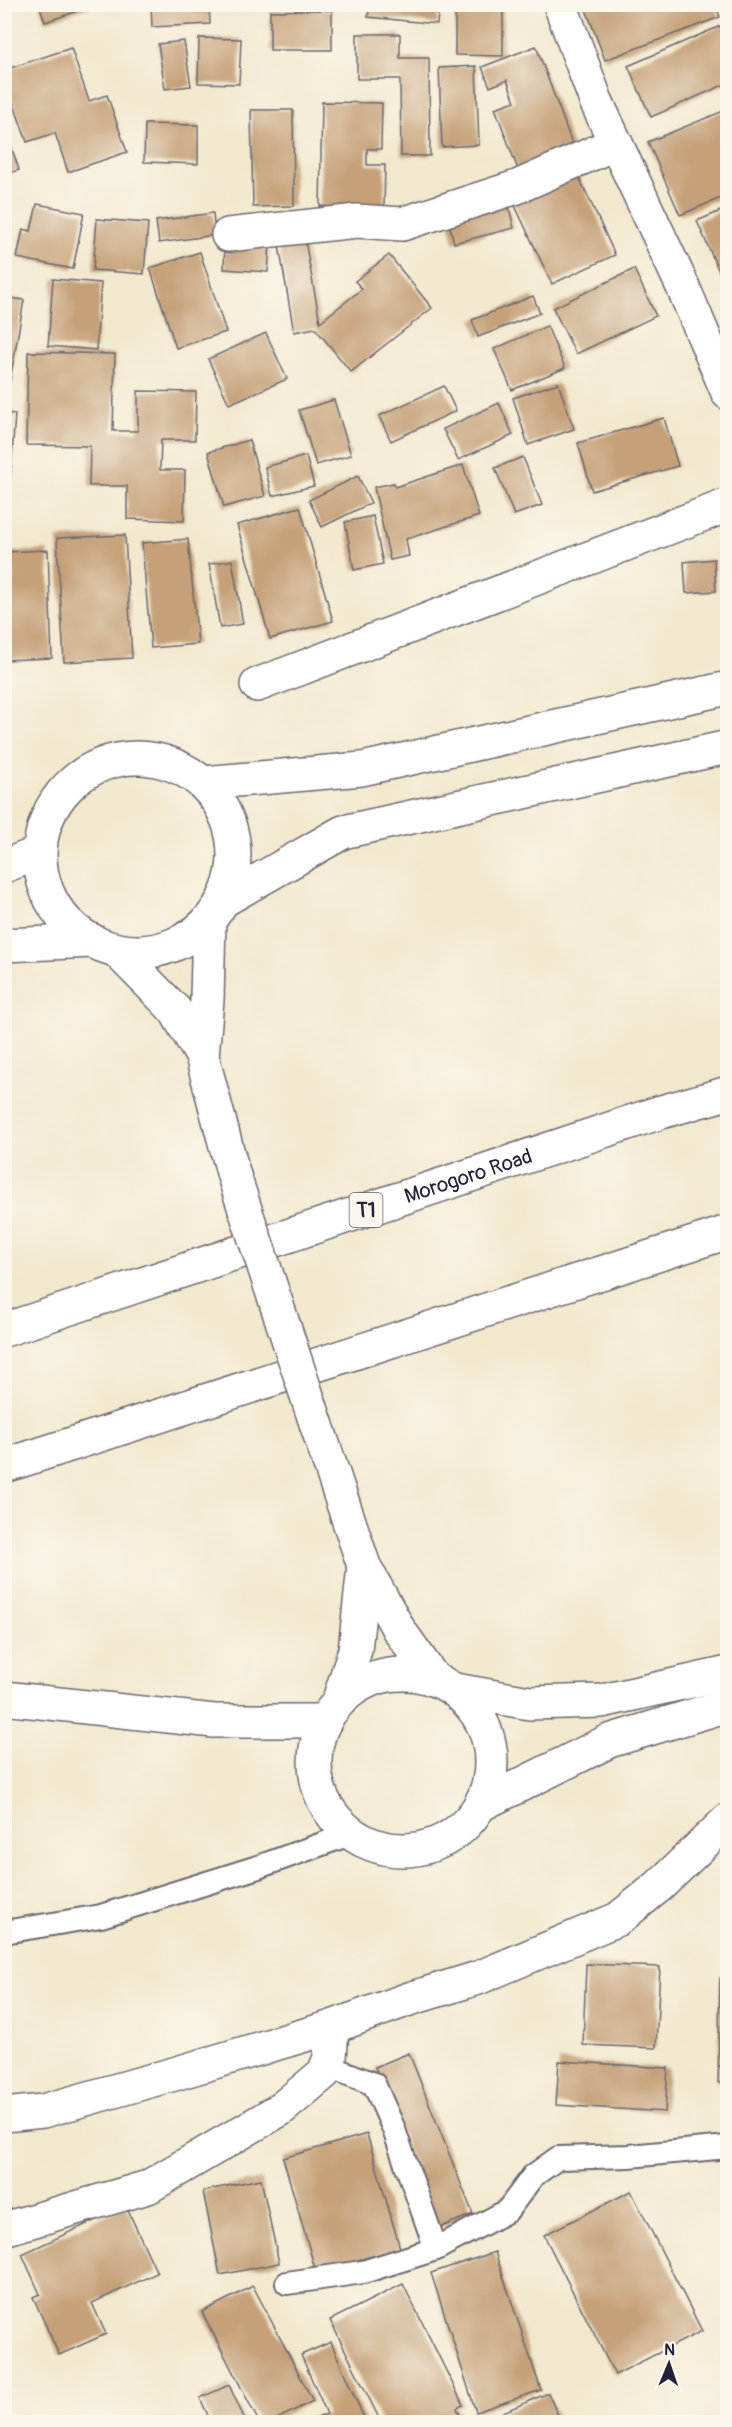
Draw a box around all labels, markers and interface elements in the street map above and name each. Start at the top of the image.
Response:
street label: Morogoro Road [401,1143,536,1210]
road number: T1 [350,1193,382,1227]
north arrow [639,2334,699,2394]
text: N [664,2340,675,2360]

